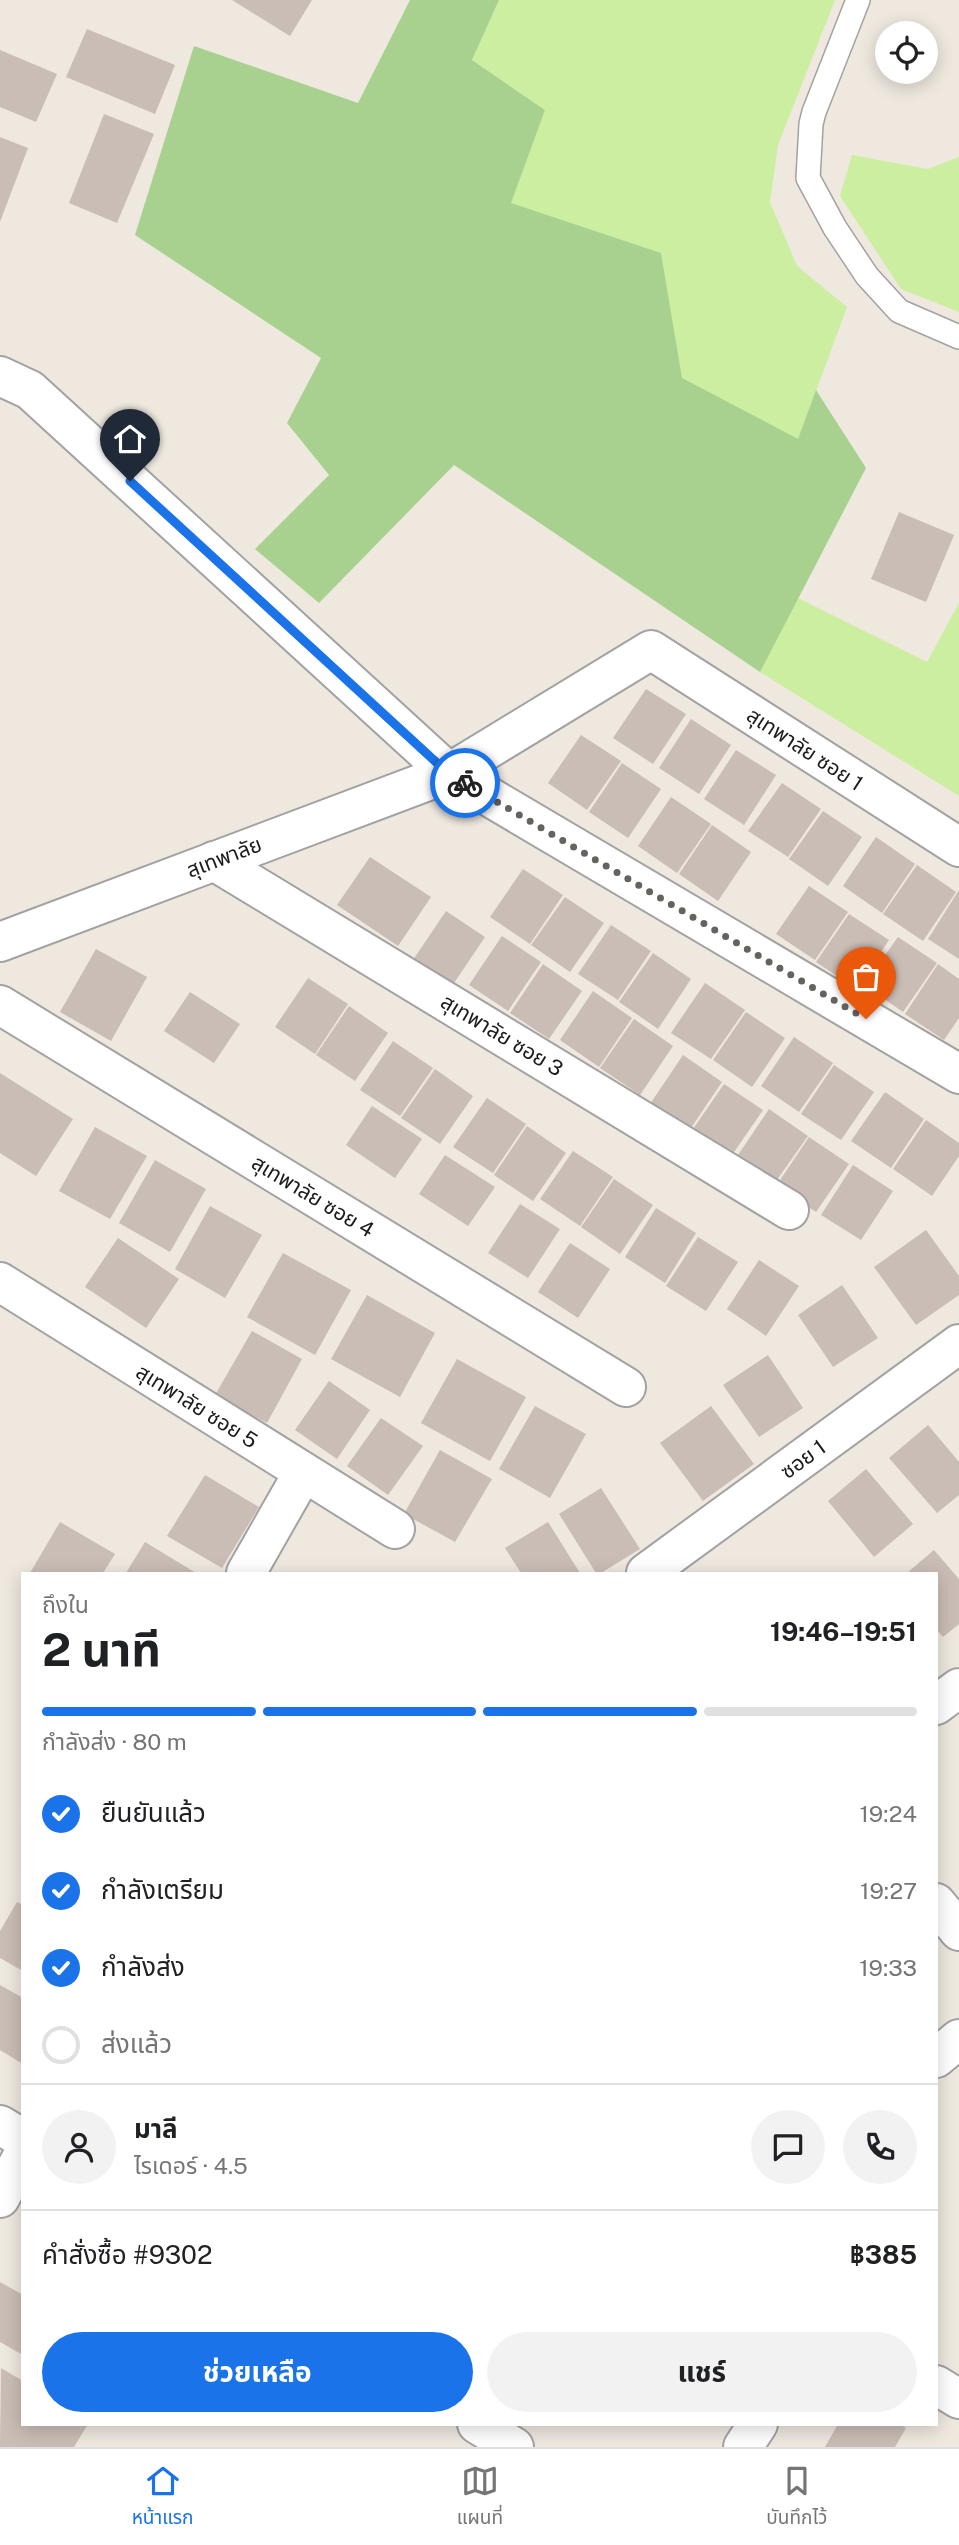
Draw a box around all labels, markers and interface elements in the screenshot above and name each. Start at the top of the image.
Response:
map controls [875,21,938,84]
button: locate [875,21,938,84]
pin [100,409,160,481]
icon: home [111,420,149,458]
street label: สุเทพาลัย ซอย 1 [742,702,868,797]
courier [430,748,500,818]
icon: bike [446,764,484,802]
street label: สุเทพาลัย [183,831,266,884]
pin [836,947,896,1019]
icon: bag [847,958,885,996]
street label: สุเทพาลัย ซอย 3 [436,989,568,1082]
street label: สุเทพาลัย ซอย 4 [247,1150,379,1243]
street label: สุเทพาลัย ซอย 5 [131,1359,262,1454]
street label: ซอย 1 [775,1434,831,1484]
text: ถึงใน [42,1591,89,1618]
text: 19:46–19:51 [770,1616,917,1647]
text: 2 นาที [42,1622,161,1676]
text: กำลังส่ง · 80 m [42,1728,187,1755]
icon: check [42,1795,80,1833]
text: ยืนยันแล้ว [101,1797,206,1828]
text: 19:24 [859,1800,917,1827]
icon: check [42,1872,80,1910]
text: กำลังเตรียม [101,1874,224,1905]
text: 19:27 [860,1877,917,1904]
icon: check [42,1949,80,1987]
text: กำลังส่ง [101,1951,185,1982]
text: 19:33 [859,1954,917,1981]
text: ส่งแล้ว [101,2028,172,2059]
button: person [42,2110,116,2184]
button: chat [751,2110,825,2184]
button: phone [843,2110,917,2184]
text: มาลี [134,2113,178,2144]
text: ไรเดอร์ · 4.5 [134,2152,248,2179]
text: คำสั่งซื้อ #9302 [42,2239,212,2270]
text: ฿385 [850,2239,917,2270]
button: ช่วยเหลือ [42,2332,473,2412]
button: แชร์ [487,2332,917,2412]
tab: หน้าแรก [132,2462,193,2533]
tab: แผนที่ [457,2462,503,2533]
tab: บันทึกไว้ [766,2462,827,2533]

